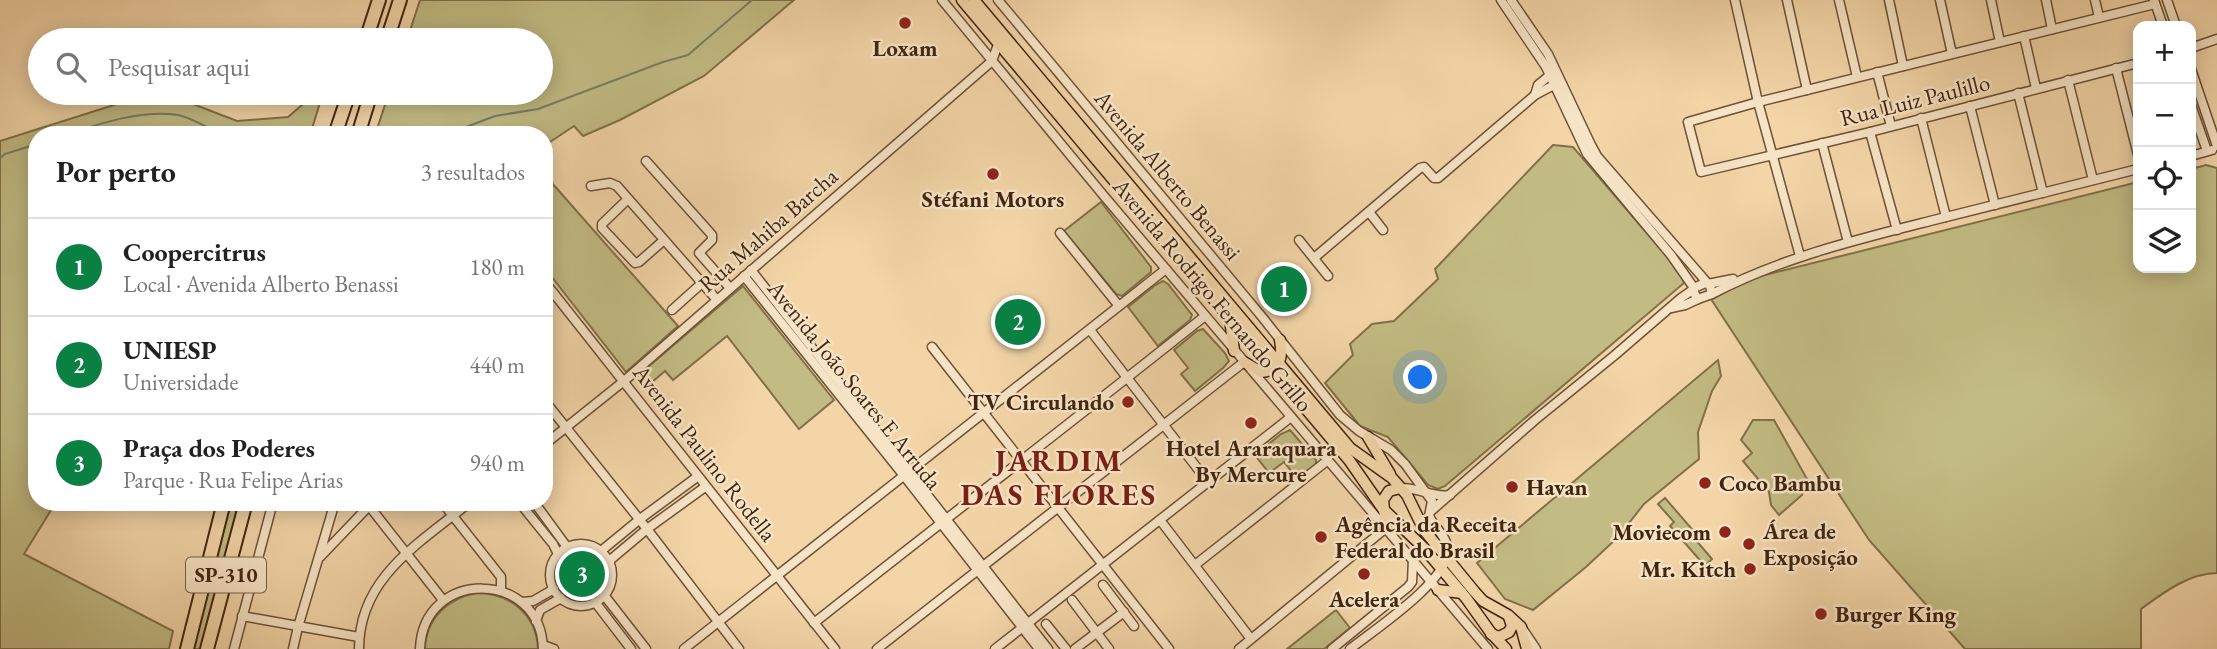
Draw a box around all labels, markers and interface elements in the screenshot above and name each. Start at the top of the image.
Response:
marker: Loxam [897,15,913,31]
map controls [2133,21,2196,273]
button: + [2133,21,2196,84]
search box [28,28,553,105]
place label: Loxam [873,33,938,63]
icon: search [52,48,90,86]
text: Pesquisar aqui [108,50,250,84]
street label: Rua Luiz Paulillo [1837,67,1993,133]
street label: Avenida Alberto Benassi [1087,83,1248,267]
button: − [2133,84,2196,147]
button: locate [2133,147,2196,210]
text: Por perto [56,152,176,191]
text: 3 resultados [421,157,525,187]
street label: Rua Mahiba Barcha [692,161,845,299]
marker: Stéfani Motors [985,166,1001,182]
street label: Avenida Rodrigo Fernando Grillo [1106,171,1320,418]
place label: Stéfani Motors [922,184,1064,214]
button: layers [2133,210,2196,273]
text: Coopercitrus [123,235,266,269]
text: 1 [73,252,85,282]
text: 180 m [469,252,525,282]
pin: 1 [1261,263,1307,315]
text: Local · Avenida Alberto Benassi [123,269,399,299]
street label: Avenida João Soares E Arruda [761,273,949,497]
pin: 2 [995,296,1041,348]
text: UNIESP [123,333,216,367]
text: 2 [73,350,85,380]
text: 440 m [469,350,525,380]
street label: Avenida Paulino Rodella [626,358,784,548]
your location [1403,360,1437,394]
text: Universidade [123,367,238,397]
place label: TV Circulando [967,387,1114,417]
marker: TV Circulando [1120,394,1136,410]
marker: Hotel Araraquara By Mercure [1243,415,1259,431]
text: Praça dos Poderes [123,431,315,465]
place label: Hotel Araraquara By Mercure [1166,433,1337,489]
district label: JARDIM DAS FLORES [961,441,1157,514]
text: 3 [73,448,85,478]
text: 940 m [469,448,525,478]
text: Parque · Rua Felipe Arias [123,465,343,495]
place label: Coco Bambu [1719,468,1841,498]
place label: Havan [1526,472,1588,502]
marker: Coco Bambu [1697,475,1713,491]
marker: Havan [1504,479,1520,495]
place label: Agência da Receita Federal do Brasil [1334,509,1518,565]
place label: Área de Exposição [1762,516,1858,572]
place label: Moviecom [1612,517,1711,547]
marker: Moviecom [1717,524,1733,540]
marker: Agência da Receita Federal do Brasil [1313,529,1329,545]
marker: Área de Exposição [1741,536,1757,552]
pin: 3 [559,548,605,600]
place label: Mr. Kitch [1640,554,1736,584]
road number: SP-310 [186,558,266,592]
marker: Mr. Kitch [1742,561,1758,577]
marker: Acelera [1356,566,1372,582]
place label: Acelera [1328,584,1400,614]
place label: Burger King [1835,599,1957,629]
marker: Burger King [1813,606,1829,622]

